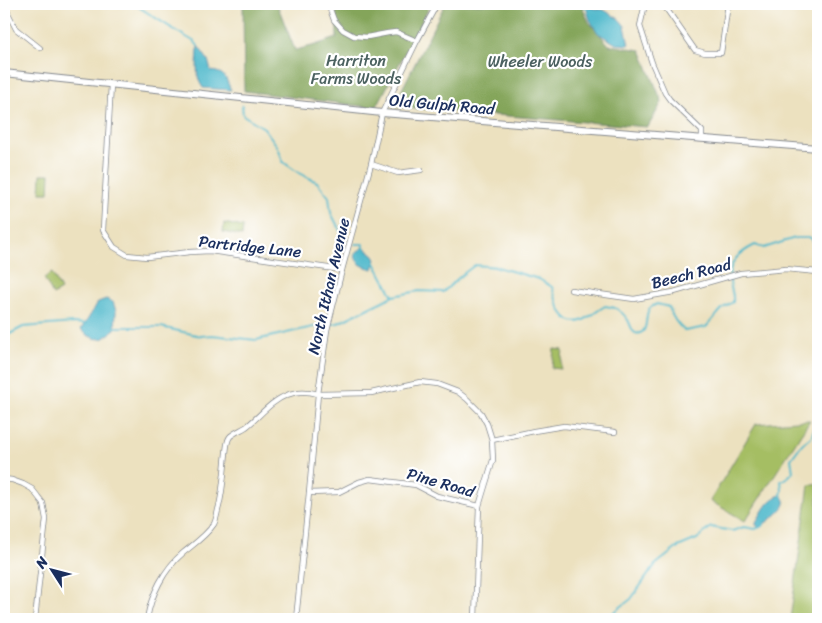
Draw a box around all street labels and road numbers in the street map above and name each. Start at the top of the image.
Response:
street label: Old Gulph Road [388,85,498,124]
street label: North Ithan Avenue [299,215,358,357]
street label: Partridge Lane [197,227,303,266]
street label: Beech Road [648,249,736,297]
street label: Pine Road [404,459,480,506]

